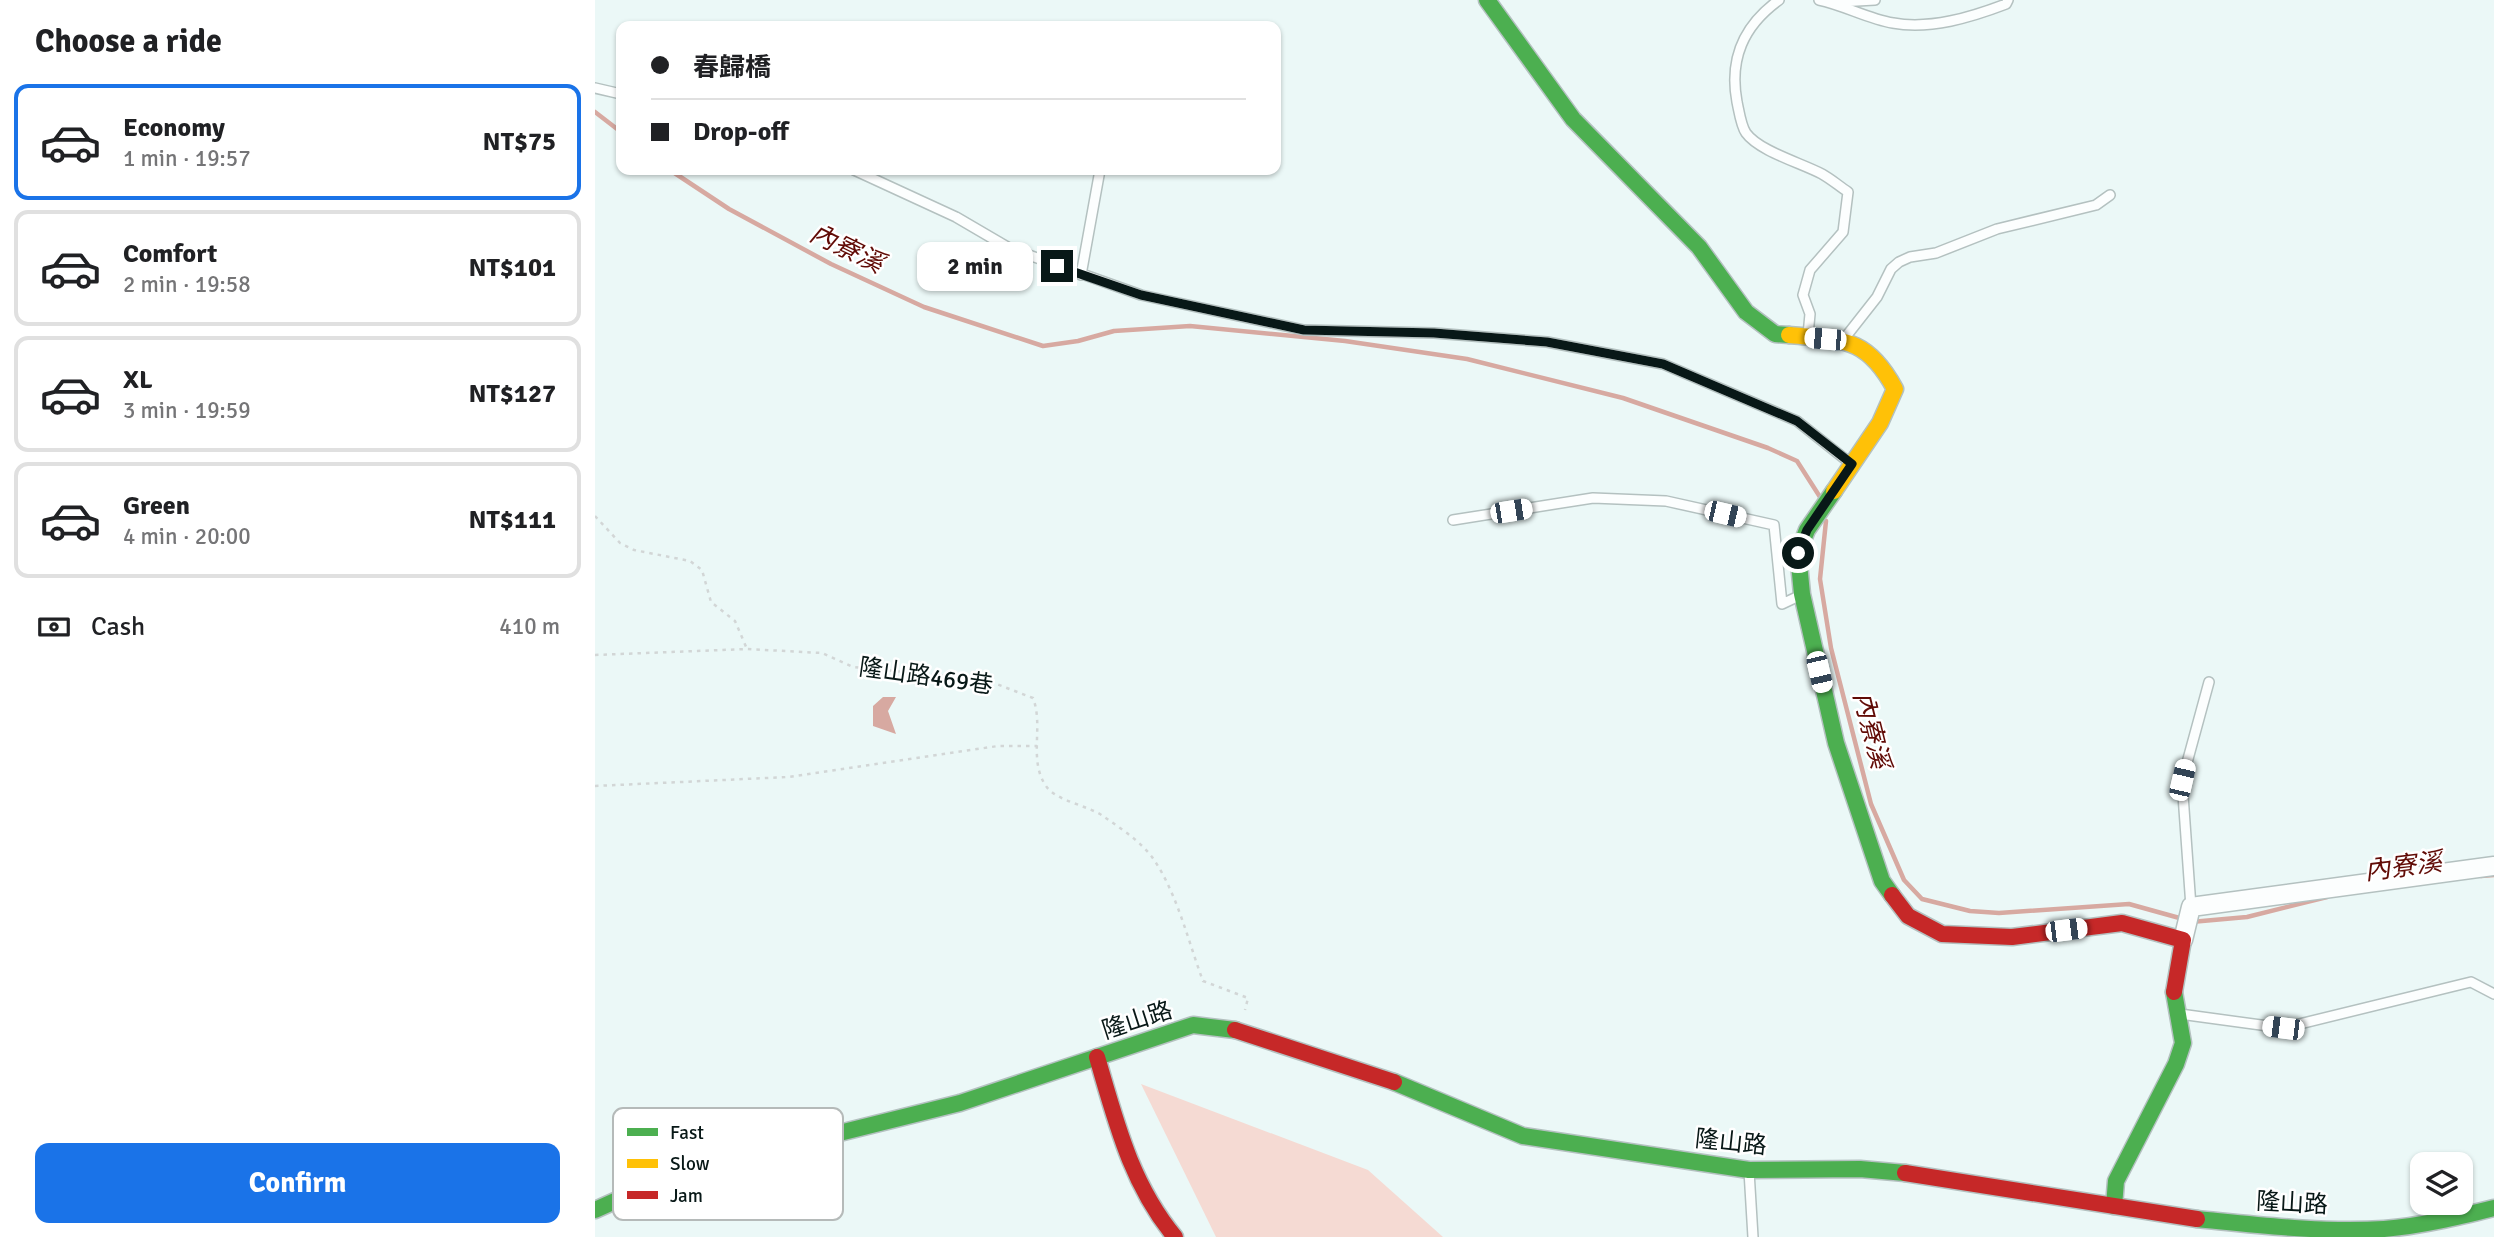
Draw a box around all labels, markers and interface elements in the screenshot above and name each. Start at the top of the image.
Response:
text: Choose a ride [35,22,222,61]
text: 春歸橋 [693,52,771,84]
icon: car [39,111,102,174]
text: Economy [123,112,225,144]
text: Drop-off [693,116,789,148]
text: NT$75 [483,126,556,158]
text: 1 min · 19:57 [123,144,251,173]
water label: 內寮溪 [804,217,892,282]
icon: car [39,237,102,300]
text: Comfort [123,238,217,270]
callout: 2 min [917,242,1033,290]
route end [1041,250,1073,282]
text: NT$101 [469,252,556,284]
text: 2 min [947,252,1003,281]
text: 2 min · 19:58 [123,270,251,299]
car [1804,327,1847,351]
icon: car [39,363,102,426]
text: XL [123,364,153,396]
text: NT$127 [469,378,556,410]
text: 3 min · 19:59 [123,396,251,425]
icon: car [39,489,102,552]
text: Green [123,490,190,522]
car [1489,497,1534,525]
car [1703,499,1748,529]
text: NT$111 [469,504,556,536]
text: 4 min · 20:00 [123,522,251,551]
route start [1782,537,1814,569]
icon: cash [35,608,73,646]
text: Cash [91,611,145,643]
text: 410 m [499,612,560,641]
car [1805,649,1834,695]
street label: 隆山路469巷 [857,652,995,700]
water label: 內寮溪 [1846,689,1897,776]
car [2168,757,2197,803]
water label: 內寮溪 [2362,846,2448,888]
car [2044,917,2089,943]
street label: 隆山路 [1098,995,1176,1045]
car [2261,1015,2306,1041]
legend [613,1108,843,1220]
text: Fast [670,1121,704,1145]
street label: 隆山路 [1694,1123,1768,1161]
button: Confirm [35,1143,560,1223]
text: Slow [670,1152,710,1176]
map controls [2410,1152,2473,1215]
button: layers [2410,1152,2473,1215]
text: Jam [670,1184,703,1208]
street label: 隆山路 [2255,1186,2329,1220]

